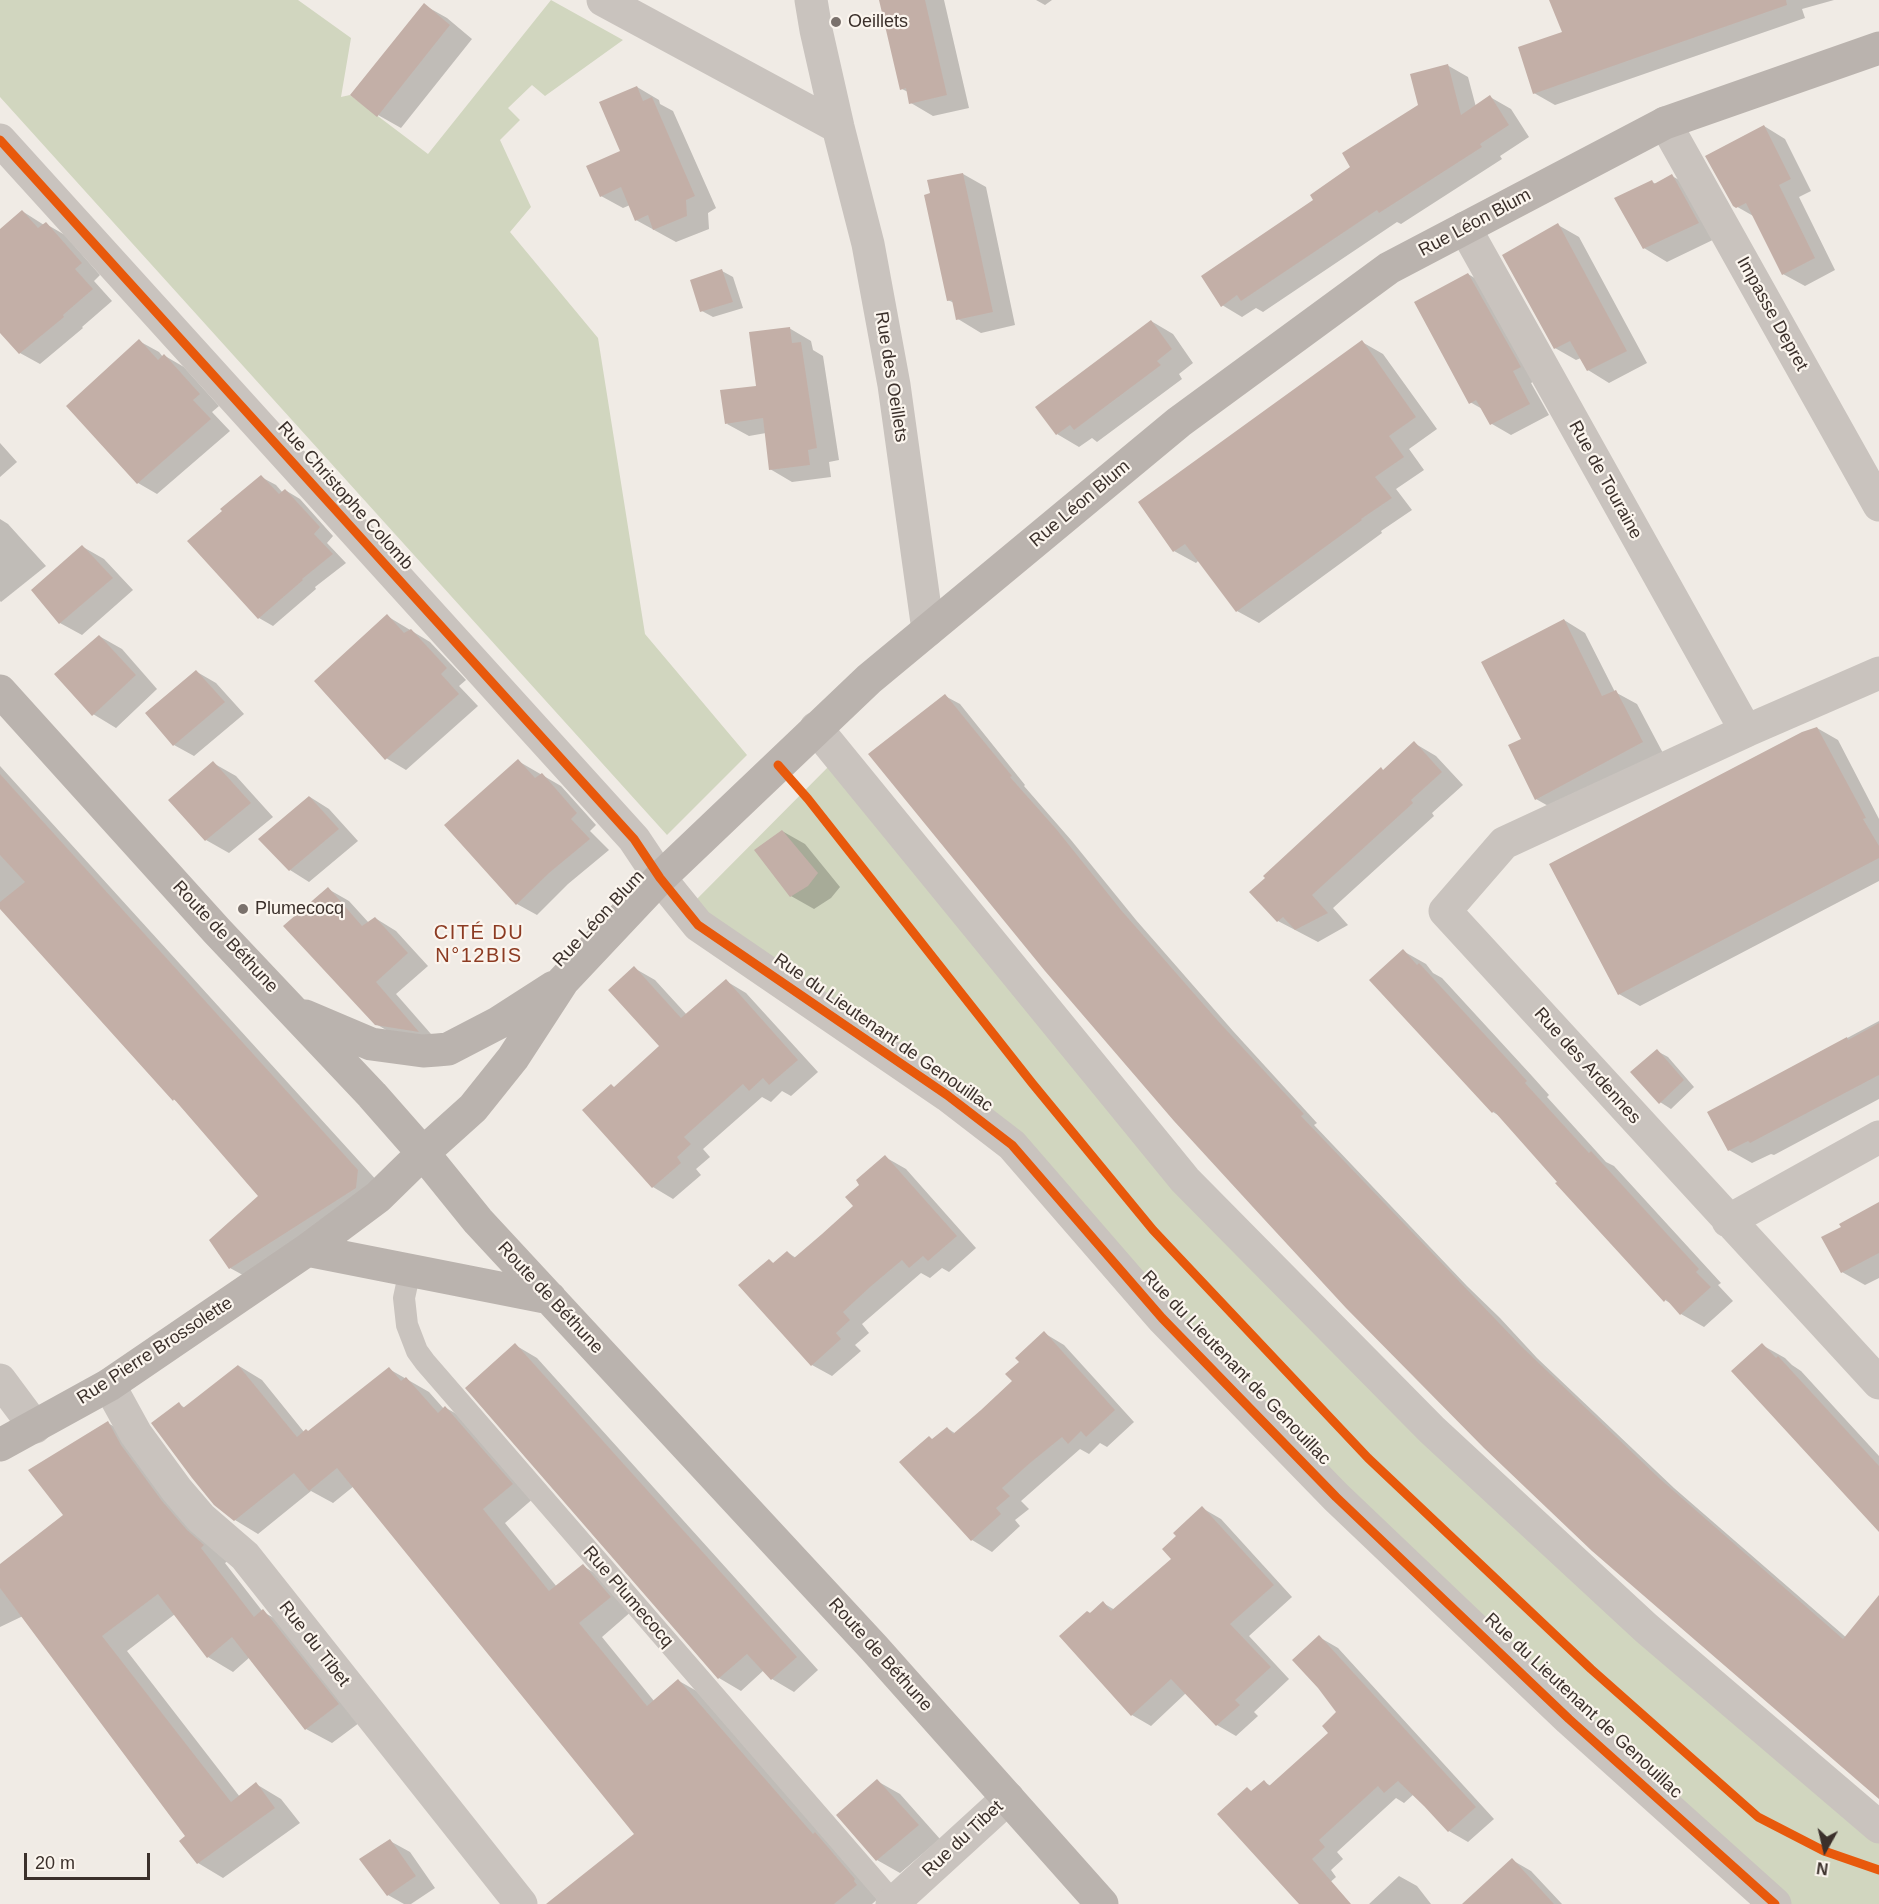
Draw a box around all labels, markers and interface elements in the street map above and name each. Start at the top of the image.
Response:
place label: Oeillets [848,11,908,33]
marker: Oeillets [829,15,843,29]
street label: Rue Léon Blum [1415,184,1535,262]
street label: Impasse Depret [1732,253,1812,375]
street label: Rue des Oeillets [870,310,912,444]
street label: Rue Christophe Colomb [273,417,417,575]
street label: Rue de Touraine [1564,417,1646,543]
street label: Rue Léon Blum [1026,456,1134,552]
street label: Rue Léon Blum [549,866,649,972]
street label: Route de Béthune [168,877,282,997]
place label: Plumecocq [255,898,344,920]
marker: Plumecocq [236,902,250,916]
district label: CITÉ DU N°12BIS [434,921,524,968]
street label: Rue du Lieutenant de Genouillac [769,949,997,1117]
street label: Rue des Ardennes [1529,1003,1645,1129]
street label: Route de Béthune [493,1238,607,1358]
street label: Rue du Lieutenant de Genouillac [1137,1266,1335,1470]
street label: Rue Pierre Brossolette [73,1293,237,1409]
street label: Rue Plumecocq [578,1542,678,1652]
street label: Route de Béthune [823,1594,937,1716]
street label: Rue du Tibet [274,1597,354,1691]
street label: Rue du Lieutenant de Genouillac [1480,1609,1686,1803]
street label: Rue du Tibet [918,1796,1008,1882]
north arrow [1795,1820,1855,1880]
scale bar [27,1841,153,1879]
text: 20 m [35,1853,75,1873]
text: N [1816,1859,1829,1878]

